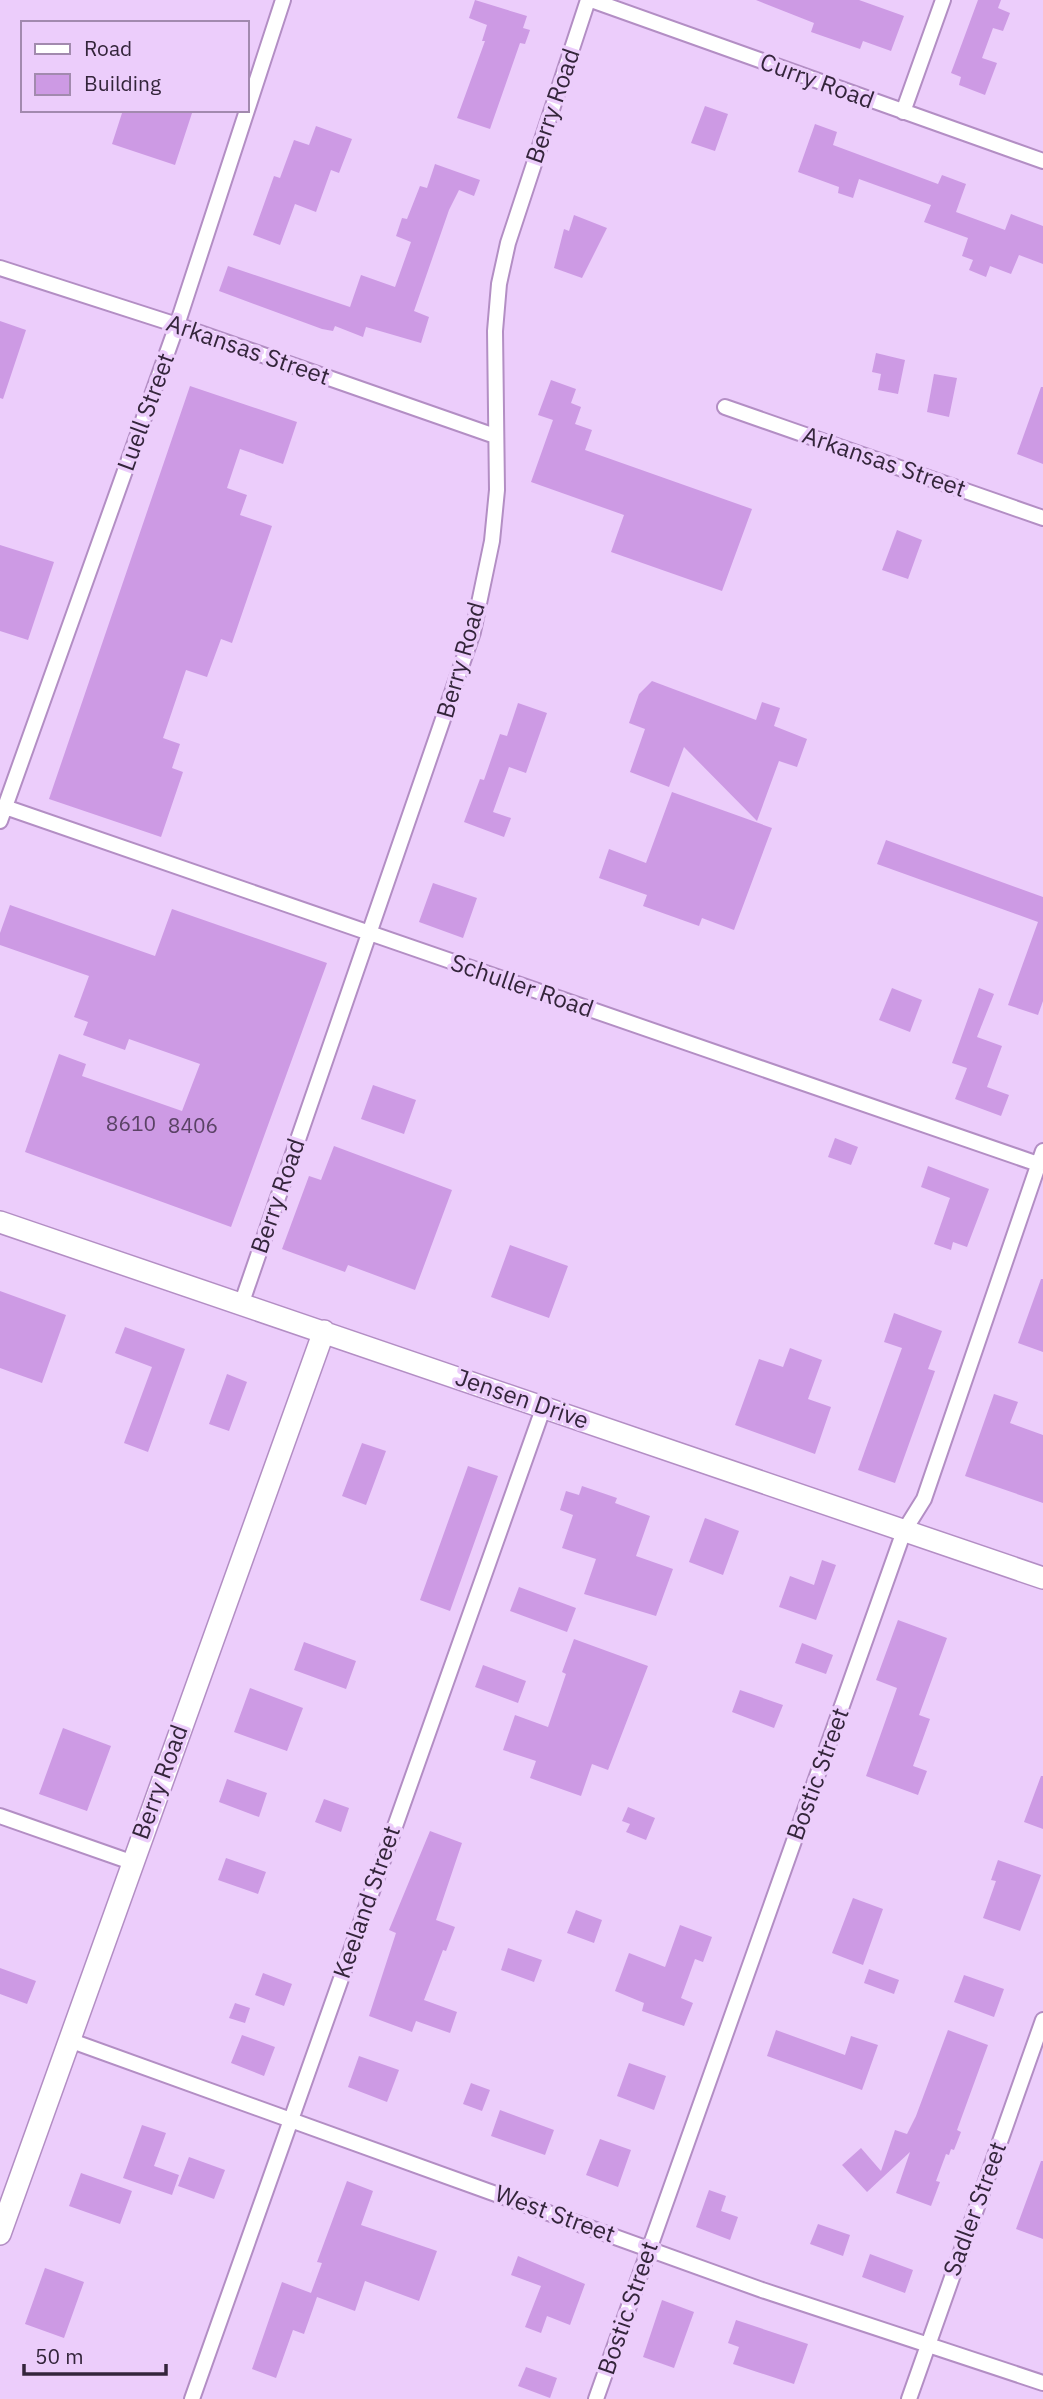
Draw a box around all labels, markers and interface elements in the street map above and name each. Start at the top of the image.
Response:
legend [21,21,248,112]
text: Road [84,34,132,62]
street label: Berry Road [517,44,587,167]
street label: Curry Road [756,45,879,115]
text: Building [84,69,161,97]
street label: Arkansas Street [162,306,334,392]
street label: Luell Street [109,348,181,475]
street label: Arkansas Street [798,418,970,504]
street label: Berry Road [428,598,492,722]
street label: Schuller Road [447,946,598,1024]
house number: 8610 [106,1109,156,1137]
house number: 8406 [168,1111,218,1139]
street label: Berry Road [242,1134,312,1257]
street label: Jensen Drive [451,1360,593,1436]
street label: Bostic Street [778,1703,856,1844]
street label: Berry Road [124,1720,195,1843]
street label: Keeland Street [325,1821,407,1982]
street label: Sadler Street [935,2137,1013,2280]
street label: West Street [491,2177,620,2250]
street label: Bostic Street [589,2237,665,2378]
scale bar [24,2332,166,2376]
text: 50 m [35,2342,84,2370]

